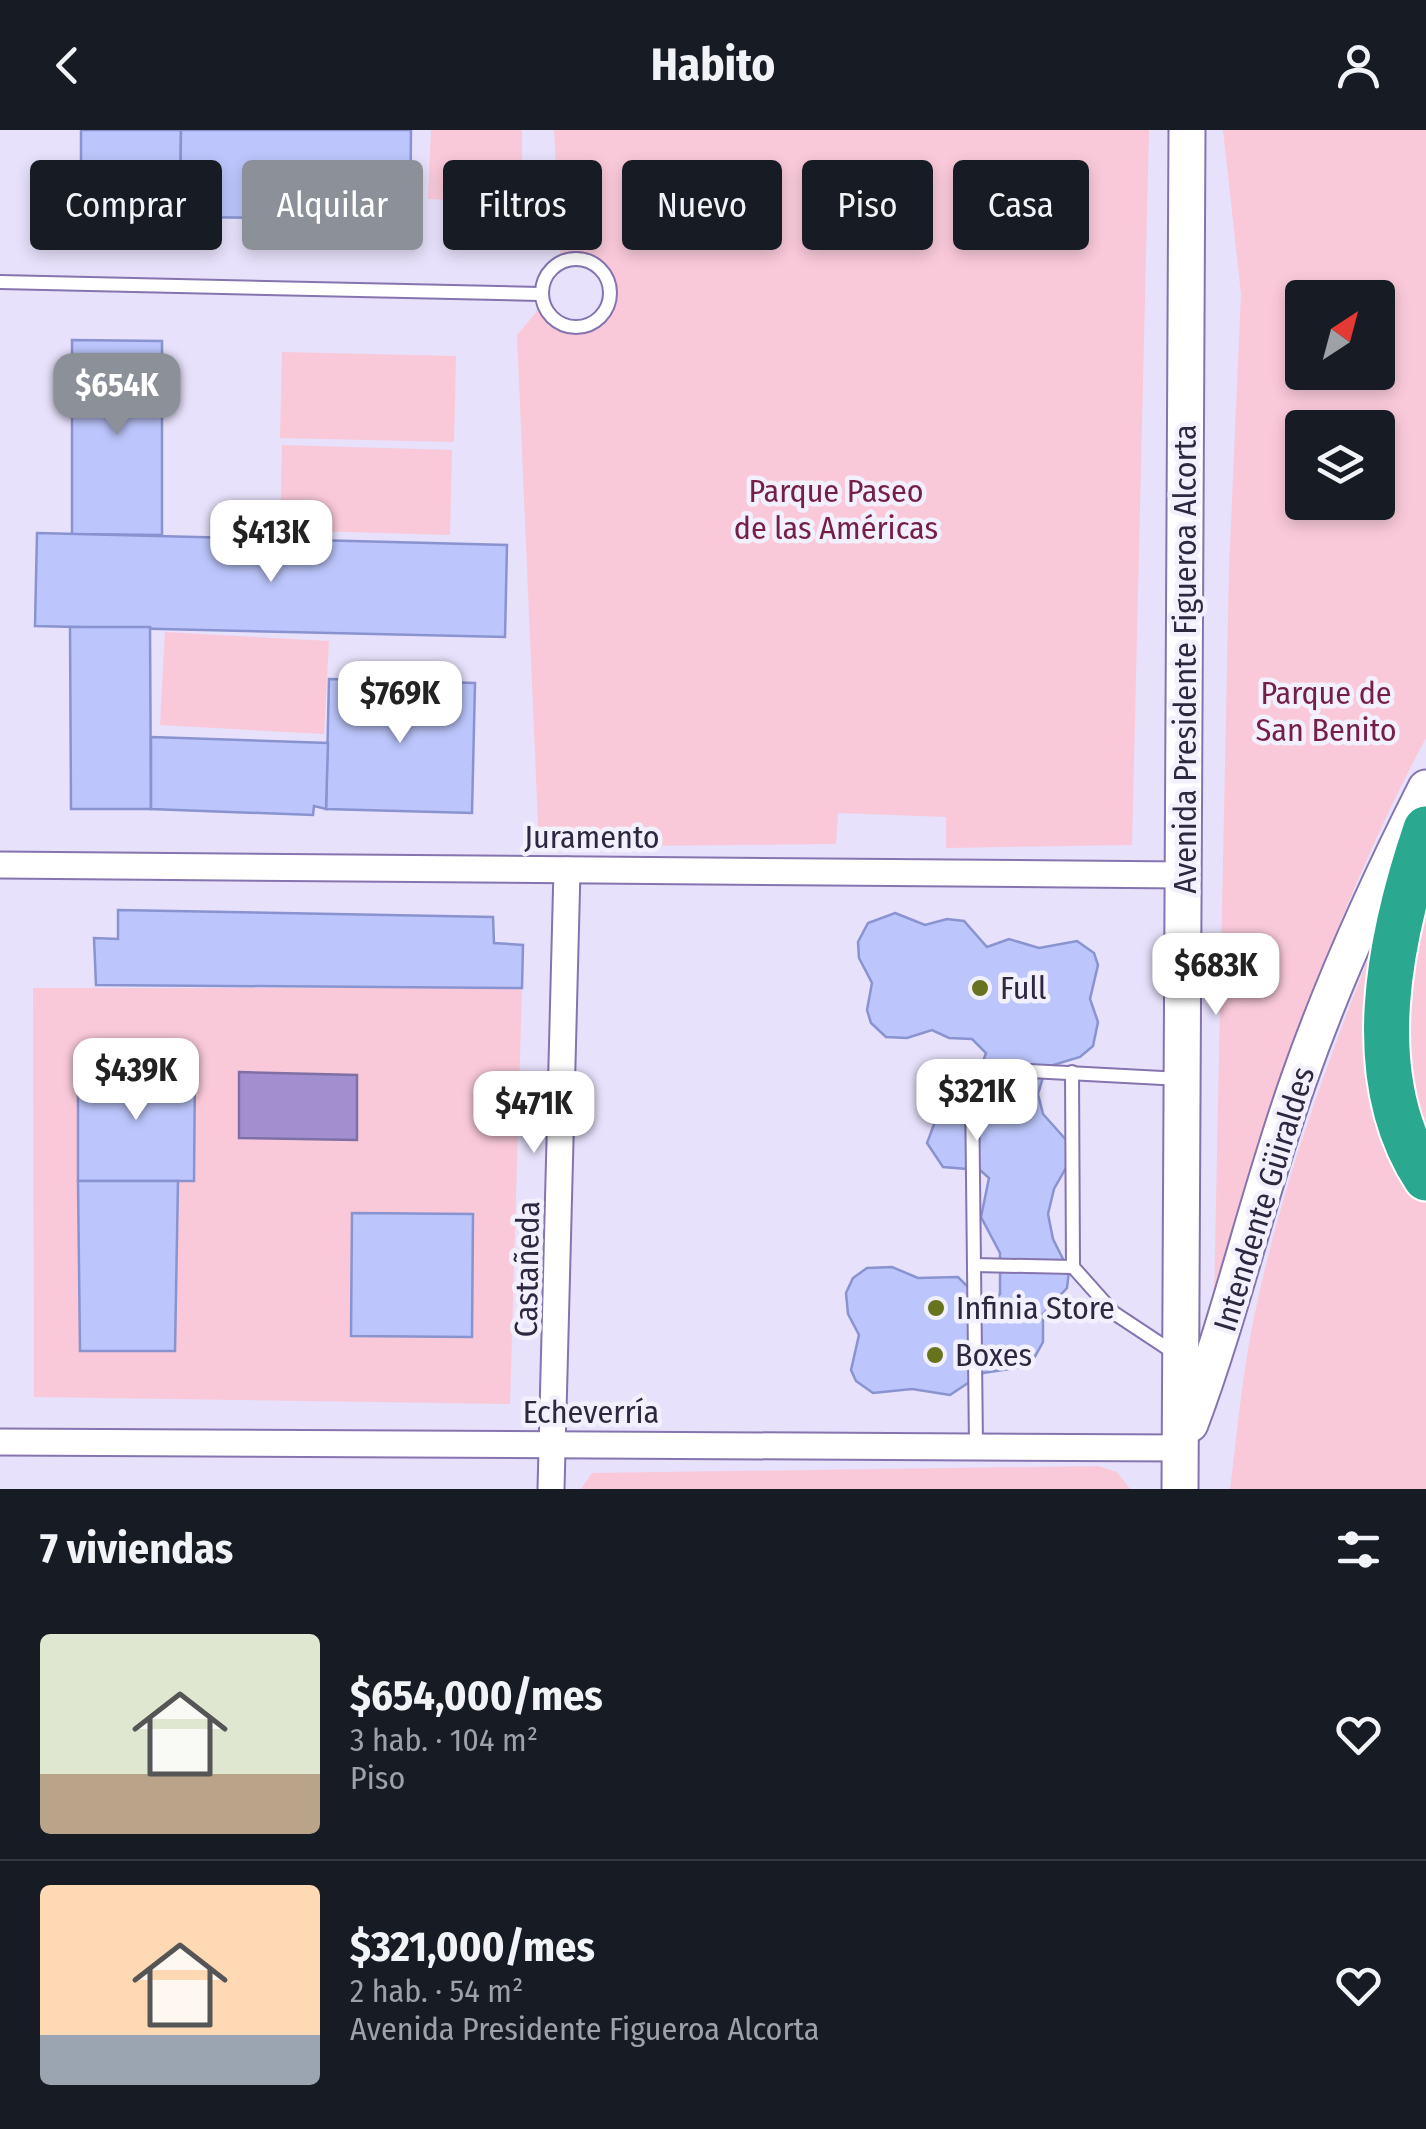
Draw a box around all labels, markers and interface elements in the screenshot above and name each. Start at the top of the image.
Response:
icon: back [40,38,95,93]
text: Habito [651,38,775,92]
icon: person [1331,38,1386,93]
chip: Comprar [30,160,222,250]
chip: Alquilar [242,160,423,250]
chip: Filtros [443,160,602,250]
chip: Nuevo [622,160,782,250]
chip: Piso [802,160,933,250]
chip: Casa [953,160,1089,250]
north arrow [1285,280,1395,390]
map controls [1285,280,1395,520]
pin: $654K [47,353,187,438]
text: $654K [75,366,159,404]
button: layers [1285,410,1395,520]
street label: Avenida Presidente Figueroa Alcorta [1166,424,1204,894]
park label: Parque Paseo de las Américas [734,472,938,547]
pin: $413K [201,500,341,585]
text: $413K [232,513,310,551]
pin: $769K [330,661,470,746]
text: $769K [360,674,440,712]
park label: Parque de San Benito [1256,674,1397,749]
street label: Juramento [524,818,660,856]
pin: $683K [1146,933,1286,1018]
text: $683K [1174,946,1258,984]
place label: Full [1000,969,1046,1007]
marker: Full [969,977,991,999]
pin: $439K [66,1038,206,1123]
text: $439K [95,1051,177,1089]
pin: $321K [907,1059,1047,1144]
street label: Intendente Güiraldes [1206,1062,1322,1336]
pin: $471K [464,1071,604,1156]
text: $321K [938,1072,1016,1110]
text: $471K [495,1084,573,1122]
street label: Castañeda [507,1200,547,1338]
place label: Infinia Store [956,1289,1115,1327]
marker: Infinia Store [925,1297,947,1319]
place label: Boxes [955,1336,1032,1374]
marker: Boxes [924,1344,946,1366]
street label: Echeverría [523,1393,659,1431]
icon: filters [1331,1522,1386,1577]
text: 7 viviendas [40,1524,233,1574]
text: $654,000/mes [350,1671,603,1721]
icon: home [120,1674,240,1794]
icon: heart [1331,1707,1386,1762]
text: 3 hab. · 104 m² [350,1721,538,1759]
text: Piso [350,1759,405,1797]
text: $321,000/mes [350,1922,595,1972]
icon: home [120,1925,240,2045]
icon: heart [1331,1958,1386,2013]
text: 2 hab. · 54 m² [350,1972,523,2010]
text: Avenida Presidente Figueroa Alcorta [350,2010,820,2048]

